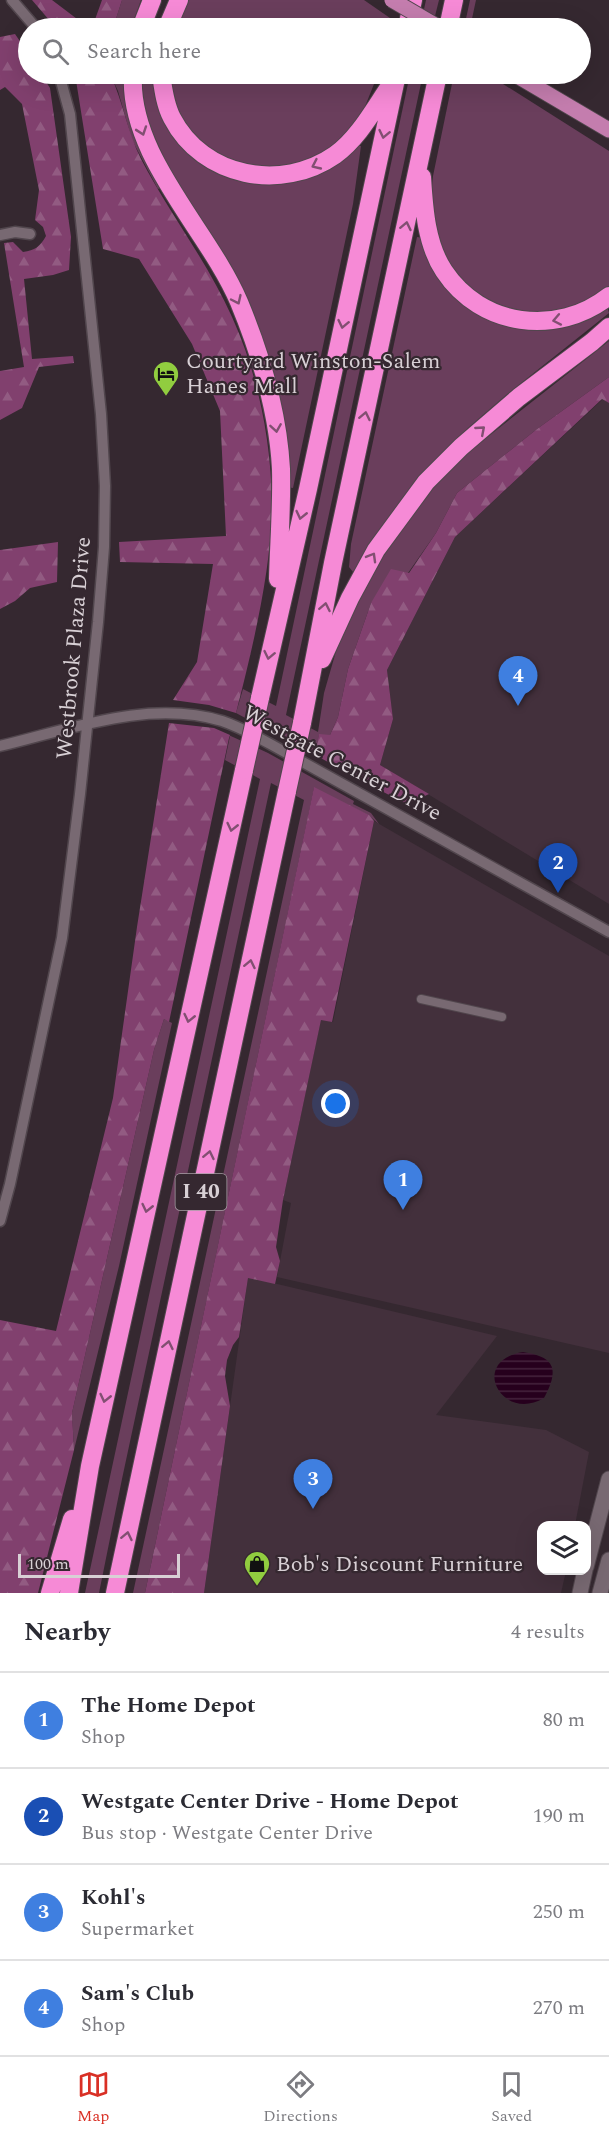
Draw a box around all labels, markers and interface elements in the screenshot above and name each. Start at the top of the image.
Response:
search box [18,18,591,84]
icon: search [39,35,72,68]
text: Search here [87,35,201,68]
one-way arrow [135,125,148,136]
one-way arrow [378,128,391,138]
one-way arrow [312,158,323,170]
one-way arrow [398,221,411,231]
one-way arrow [230,294,242,305]
one-way arrow [552,313,562,326]
one-way arrow [337,319,350,329]
place label: Courtyard Winston-Salem Hanes Mall [186,345,441,403]
hotel icon: Courtyard Winston-Salem Hanes Mall [151,359,181,397]
one-way arrow [357,412,370,422]
one-way arrow [269,423,282,433]
one-way arrow [474,426,485,437]
one-way arrow [296,510,309,520]
street label: Westbrook Plaza Drive [48,535,100,761]
one-way arrow [365,553,377,564]
one-way arrow [318,603,331,613]
one-way arrow [263,650,276,660]
pin: 4 [498,656,538,706]
street label: Westgate Center Drive [237,696,447,830]
one-way arrow [226,822,239,832]
pin: 2 [538,844,578,893]
one-way arrow [243,959,256,969]
one-way arrow [184,1012,197,1022]
your location [321,1089,350,1118]
one-way arrow [202,1150,215,1160]
pin: 1 [384,1160,422,1210]
road number: I 40 [176,1174,226,1210]
one-way arrow [141,1203,154,1213]
one-way arrow [161,1340,174,1350]
one-way arrow [99,1393,112,1403]
pin: 3 [294,1460,332,1509]
map controls [537,1521,591,1575]
button: layers [537,1521,591,1575]
one-way arrow [120,1531,133,1541]
place label: Bob's Discount Furniture [276,1548,523,1581]
shop icon: Bob's Discount Furniture [242,1549,272,1587]
scale bar [18,1551,180,1578]
text: 100 m [27,1552,69,1576]
text: Nearby [24,1612,110,1652]
text: 4 results [511,1617,585,1647]
text: The Home Depot [81,1689,256,1722]
text: 1 [38,1705,49,1735]
text: 80 m [543,1705,585,1735]
text: Shop [81,1722,125,1752]
text: Westgate Center Drive - Home Depot [81,1785,458,1818]
text: 2 [38,1801,49,1831]
text: 190 m [533,1801,585,1831]
text: Bus stop · Westgate Center Drive [81,1818,373,1848]
text: Kohl's [81,1881,146,1914]
text: 3 [38,1897,49,1927]
text: 250 m [533,1897,585,1927]
text: Supermarket [81,1914,194,1944]
text: Sam's Club [81,1977,194,2010]
text: 4 [38,1993,49,2023]
text: 270 m [533,1993,585,2023]
text: Shop [81,2010,125,2040]
tab: Map [77,2068,110,2128]
tab: Directions [263,2068,338,2128]
tab: Saved [491,2068,532,2128]

